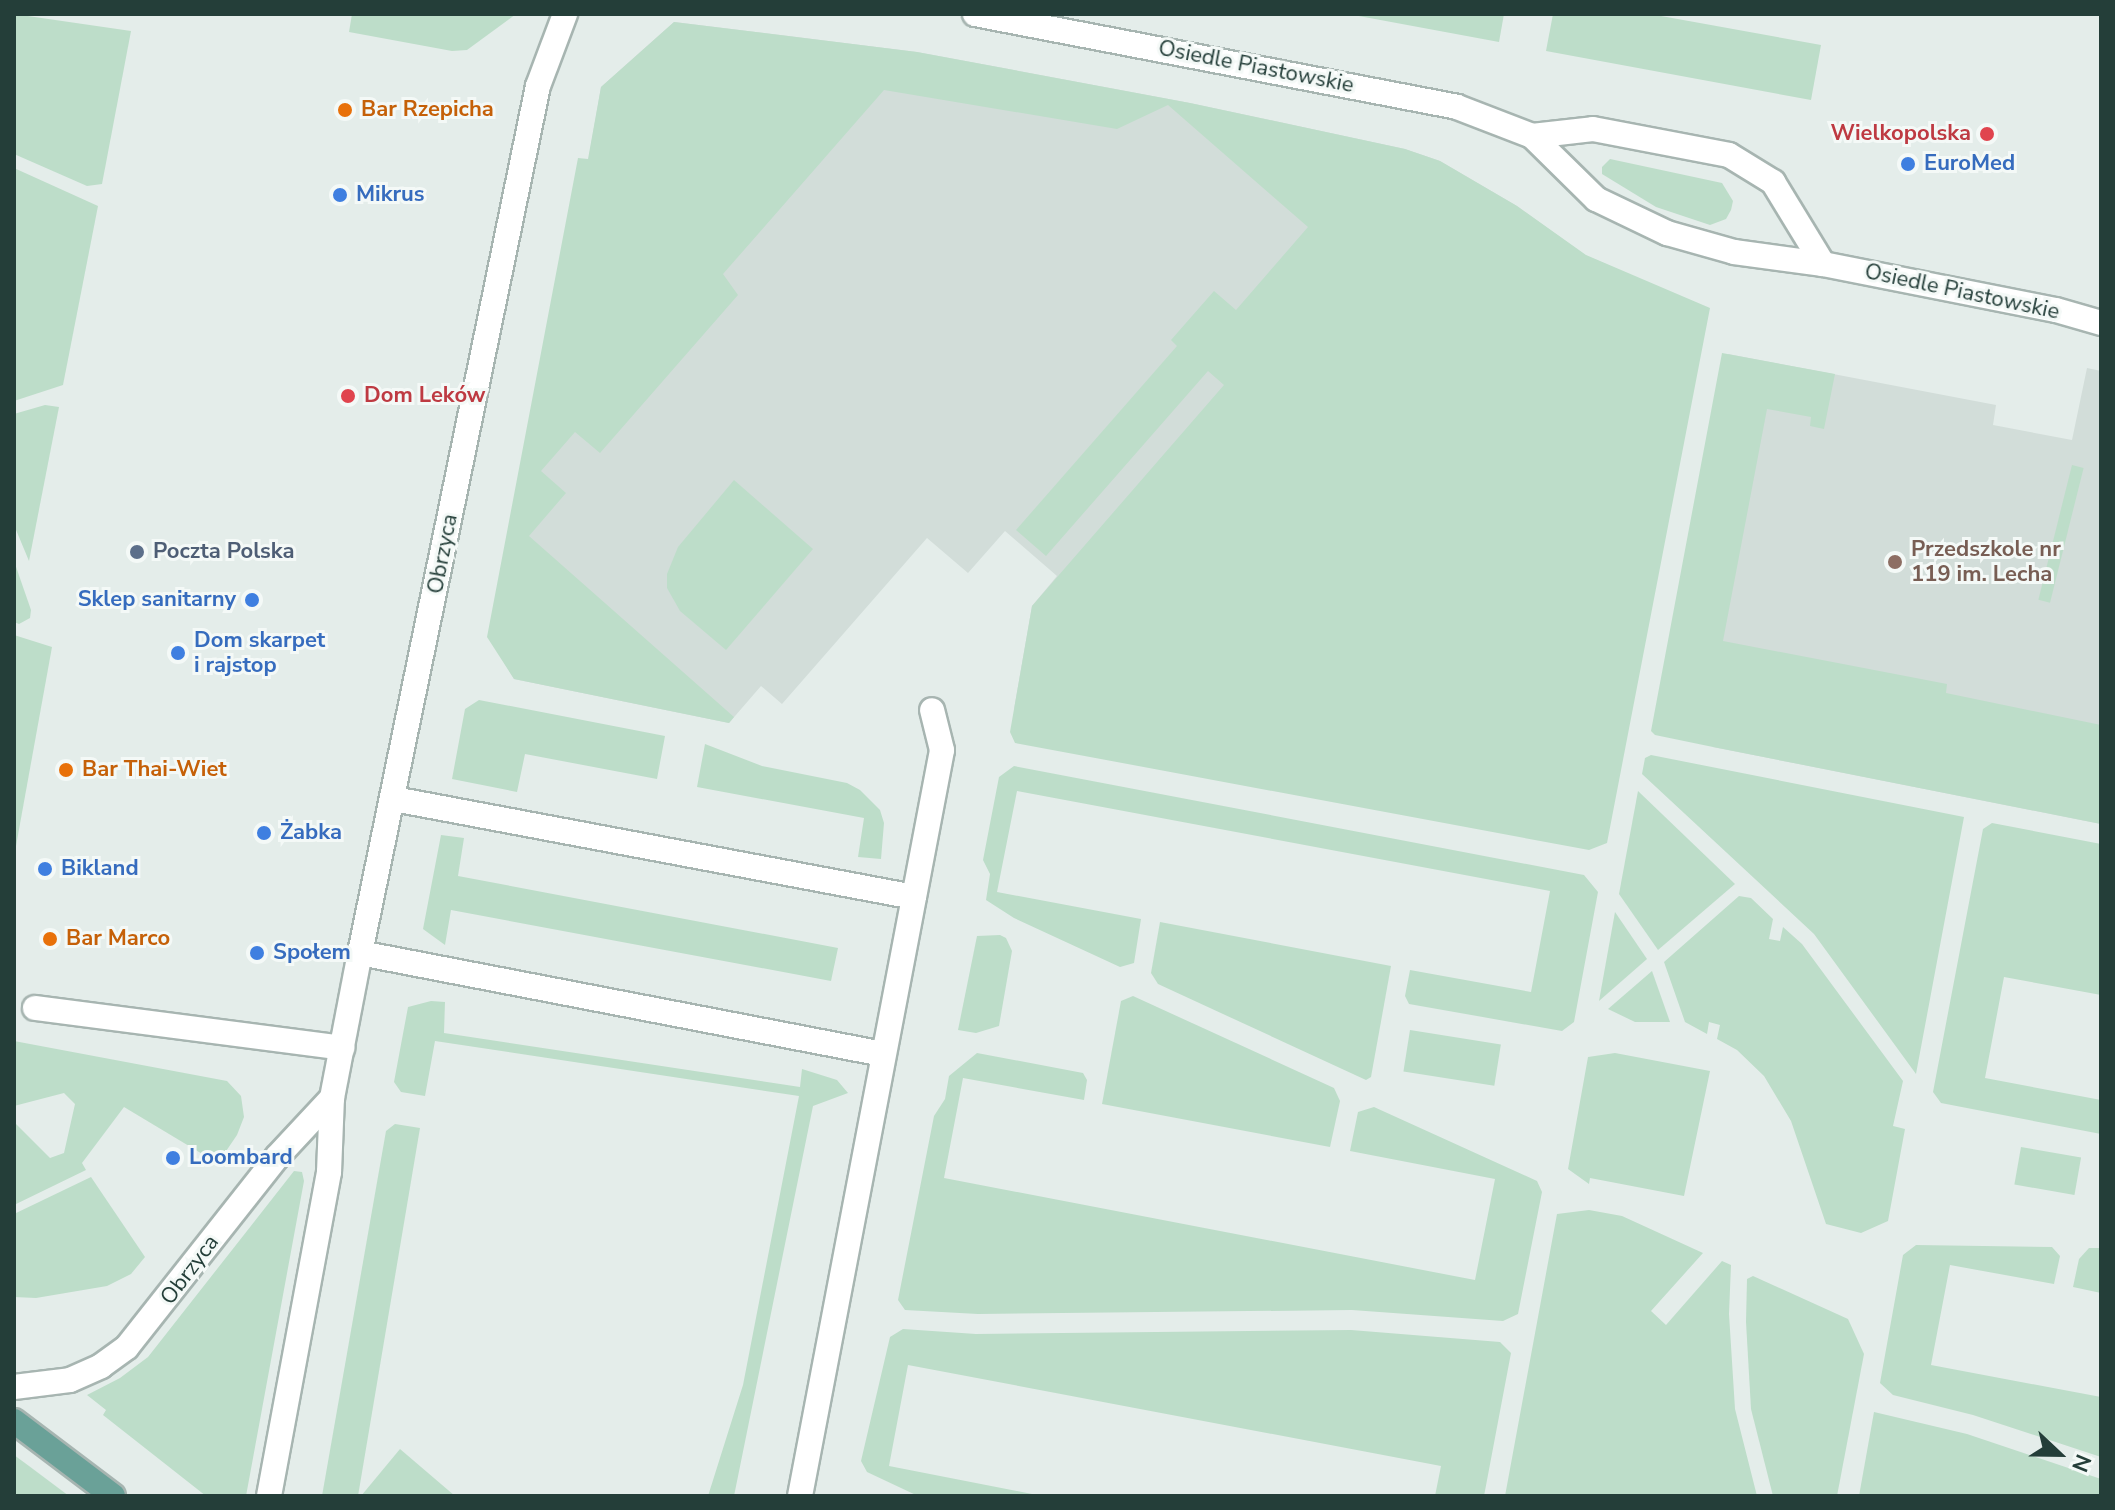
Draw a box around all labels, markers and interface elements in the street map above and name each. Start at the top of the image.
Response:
street label: Osiedle Piastowskie [1156,35,1356,99]
place label: Bar Rzepicha [361,97,494,123]
marker: Bar Rzepicha [336,101,354,119]
place label: Wielkopolska [1830,121,1971,147]
marker: Wielkopolska [1978,125,1996,143]
place label: EuroMed [1924,151,2015,177]
marker: EuroMed [1899,155,1917,173]
place label: Mikrus [356,182,425,208]
marker: Mikrus [331,186,349,204]
street label: Osiedle Piastowskie [1862,258,2062,326]
place label: Dom Leków [364,383,486,409]
marker: Dom Leków [339,387,357,405]
street label: Obrzyca [422,512,464,596]
place label: Przedszkole nr 119 im. Lecha [1911,536,2061,588]
place label: Poczta Polska [153,539,295,565]
marker: Poczta Polska [128,543,146,561]
marker: Przedszkole nr 119 im. Lecha [1886,553,1904,571]
place label: Sklep sanitarny [78,587,236,613]
marker: Sklep sanitarny [243,591,261,609]
place label: Dom skarpet i rajstop [194,627,325,678]
marker: Dom skarpet i rajstop [169,644,187,662]
place label: Bar Thai-Wiet [82,757,227,783]
marker: Bar Thai-Wiet [57,761,75,779]
place label: Żabka [280,820,342,846]
marker: Żabka [255,824,273,842]
place label: Bikland [61,856,139,882]
marker: Bikland [36,860,54,878]
place label: Bar Marco [66,926,170,952]
marker: Bar Marco [41,930,59,948]
place label: Społem [273,940,351,966]
marker: Społem [248,944,266,962]
place label: Loombard [189,1145,293,1171]
marker: Loombard [164,1149,182,1167]
street label: Obrzyca [155,1230,225,1310]
north arrow [2019,1414,2099,1494]
text: N [2064,1450,2098,1476]

